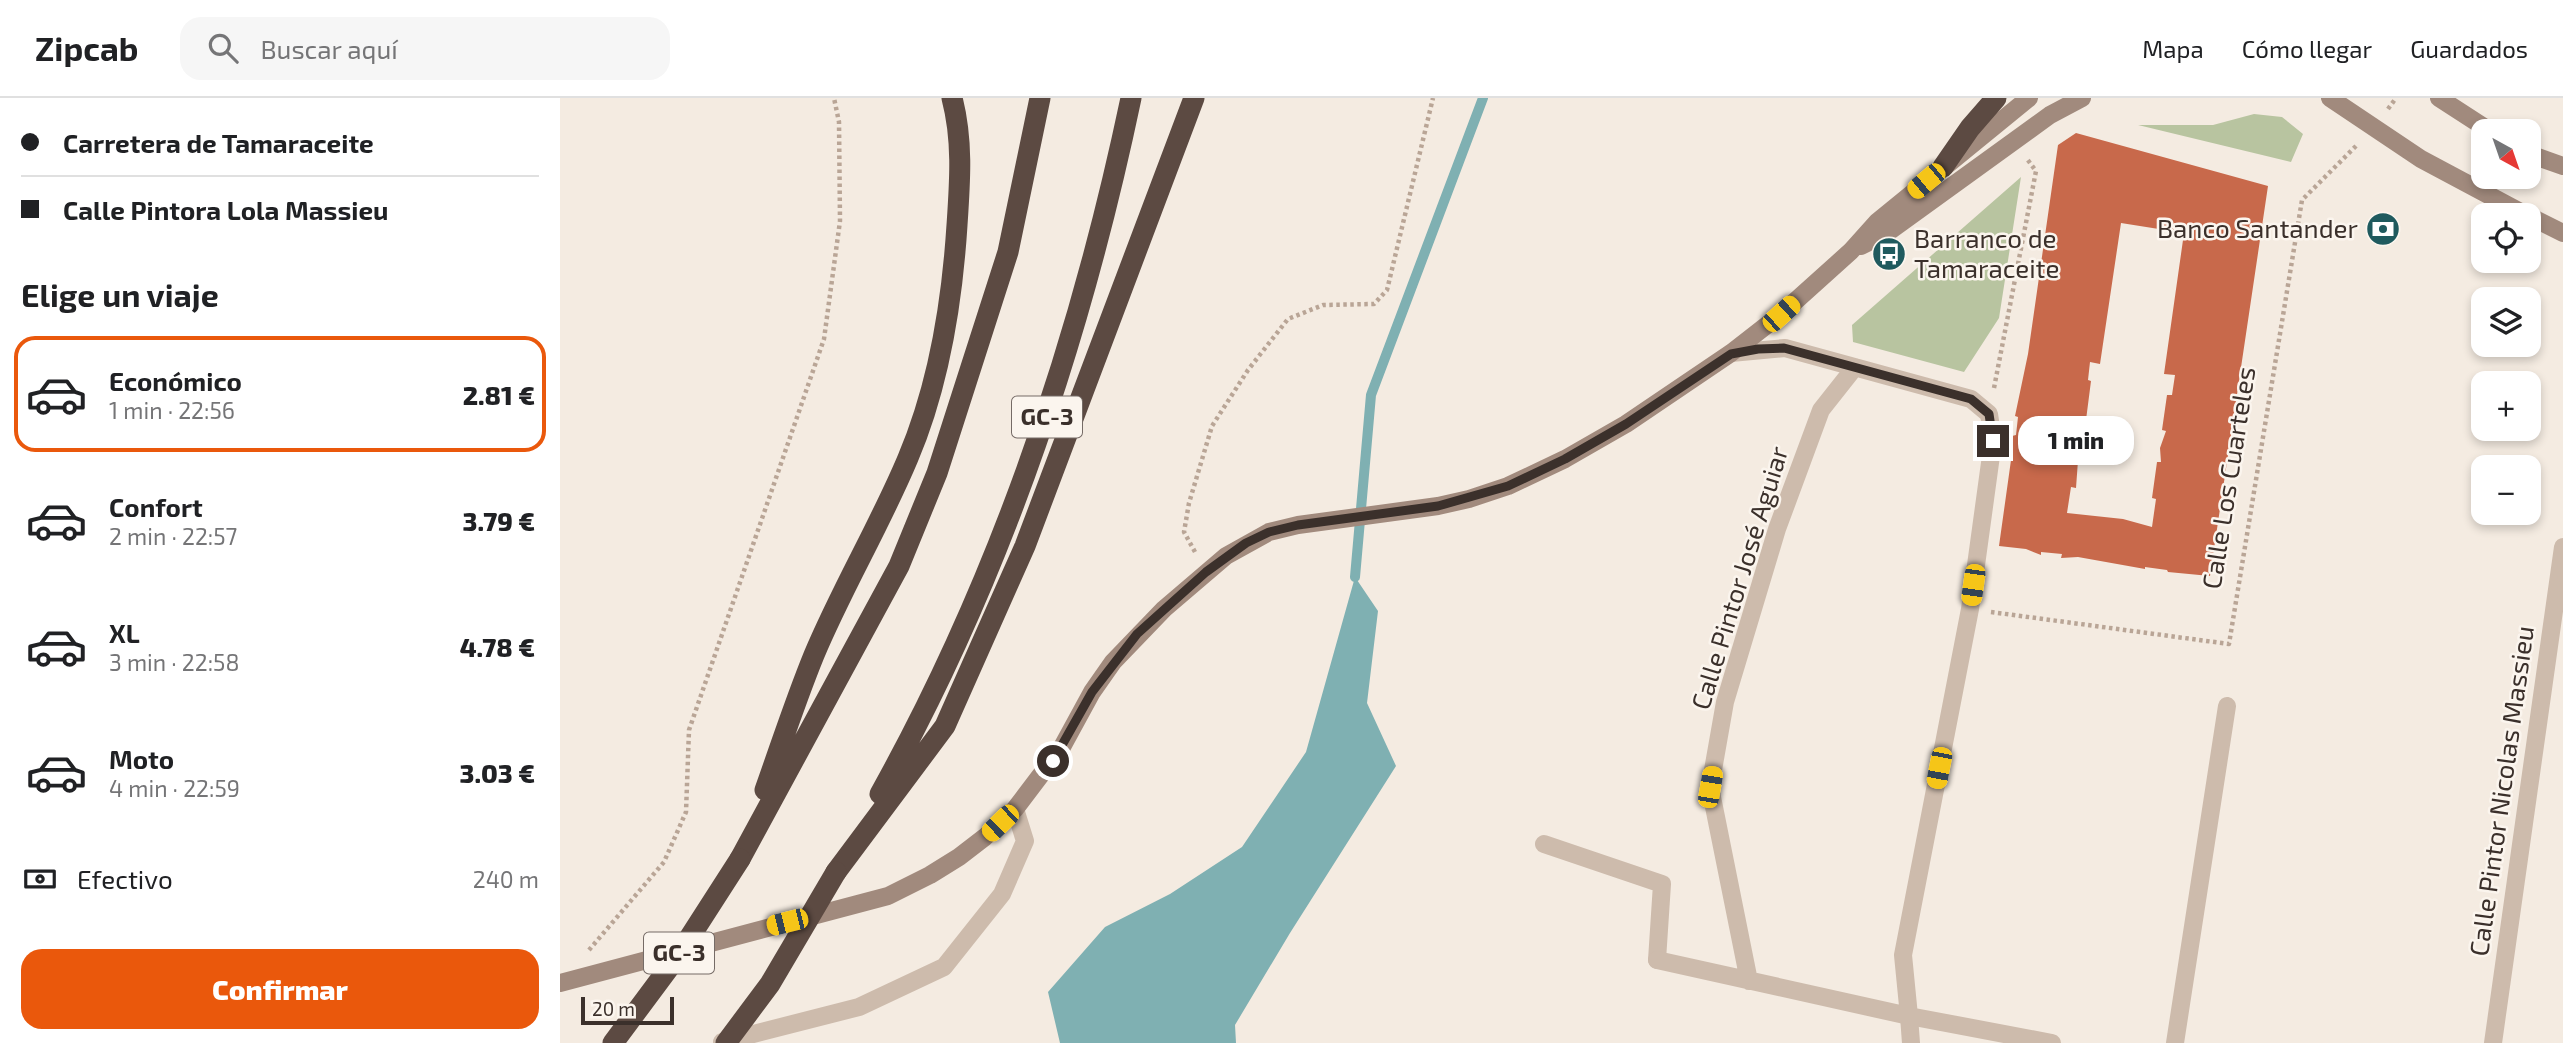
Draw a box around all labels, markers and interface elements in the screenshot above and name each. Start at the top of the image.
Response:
search box [180,17,670,80]
text: Zipcab [35,28,138,68]
icon: search [204,29,242,67]
text: Buscar aquí [260,33,398,64]
text: Mapa [2142,34,2204,63]
text: Cómo llegar [2242,34,2372,63]
text: Guardados [2410,34,2528,63]
north arrow [2471,119,2541,189]
map controls [2471,119,2541,525]
text: Carretera de Tamaraceite [63,127,374,158]
car [1904,159,1949,203]
text: Calle Pintora Lola Massieu [63,194,388,225]
button: locate [2471,203,2541,273]
bank icon: Banco Santander [2364,210,2402,248]
place label: Banco Santander [2157,212,2358,243]
place label: Barranco de Tamaraceite [1914,222,2059,283]
bus stop icon: Barranco de Tamaraceite [1870,235,1908,273]
text: Elige un viaje [21,275,219,313]
button: layers [2471,287,2541,357]
car [1759,292,1804,336]
icon: car [25,363,88,426]
street label: Calle Los Cuarteles [2195,364,2260,591]
text: Económico [109,365,242,396]
button: + [2471,371,2541,441]
text: 2.81 € [463,379,535,410]
text: 1 min · 22:56 [109,396,235,424]
road number: GC-3 [1012,396,1082,438]
callout: 1 min [2018,416,2133,466]
route end [1977,425,2009,457]
text: 1 min [2048,426,2104,454]
street label: Calle Pintor José Aguiar [1684,442,1793,713]
button: − [2471,455,2541,525]
icon: car [25,489,88,552]
text: Confort [109,491,203,522]
text: 3.79 € [463,505,535,536]
text: 2 min · 22:57 [109,522,237,550]
car [1960,563,1987,607]
icon: car [25,615,88,678]
text: XL [109,617,140,648]
street label: Calle Pintor Nicolas Massieu [2462,624,2539,958]
text: 4.78 € [460,631,535,662]
text: 3 min · 22:58 [109,648,239,676]
icon: car [25,741,88,804]
text: Moto [109,743,174,774]
route start [1037,745,1069,777]
car [1925,745,1954,791]
text: 3.03 € [460,757,535,788]
car [1697,764,1724,810]
text: 4 min · 22:59 [109,774,240,802]
car [978,801,1023,845]
icon: cash [21,860,59,898]
text: Efectivo [77,863,173,894]
text: 240 m [473,865,539,893]
car [765,907,810,937]
road number: GC-3 [644,932,714,974]
button: Confirmar [21,949,539,1029]
scale bar [581,994,674,1026]
text: 20 m [592,997,635,1020]

